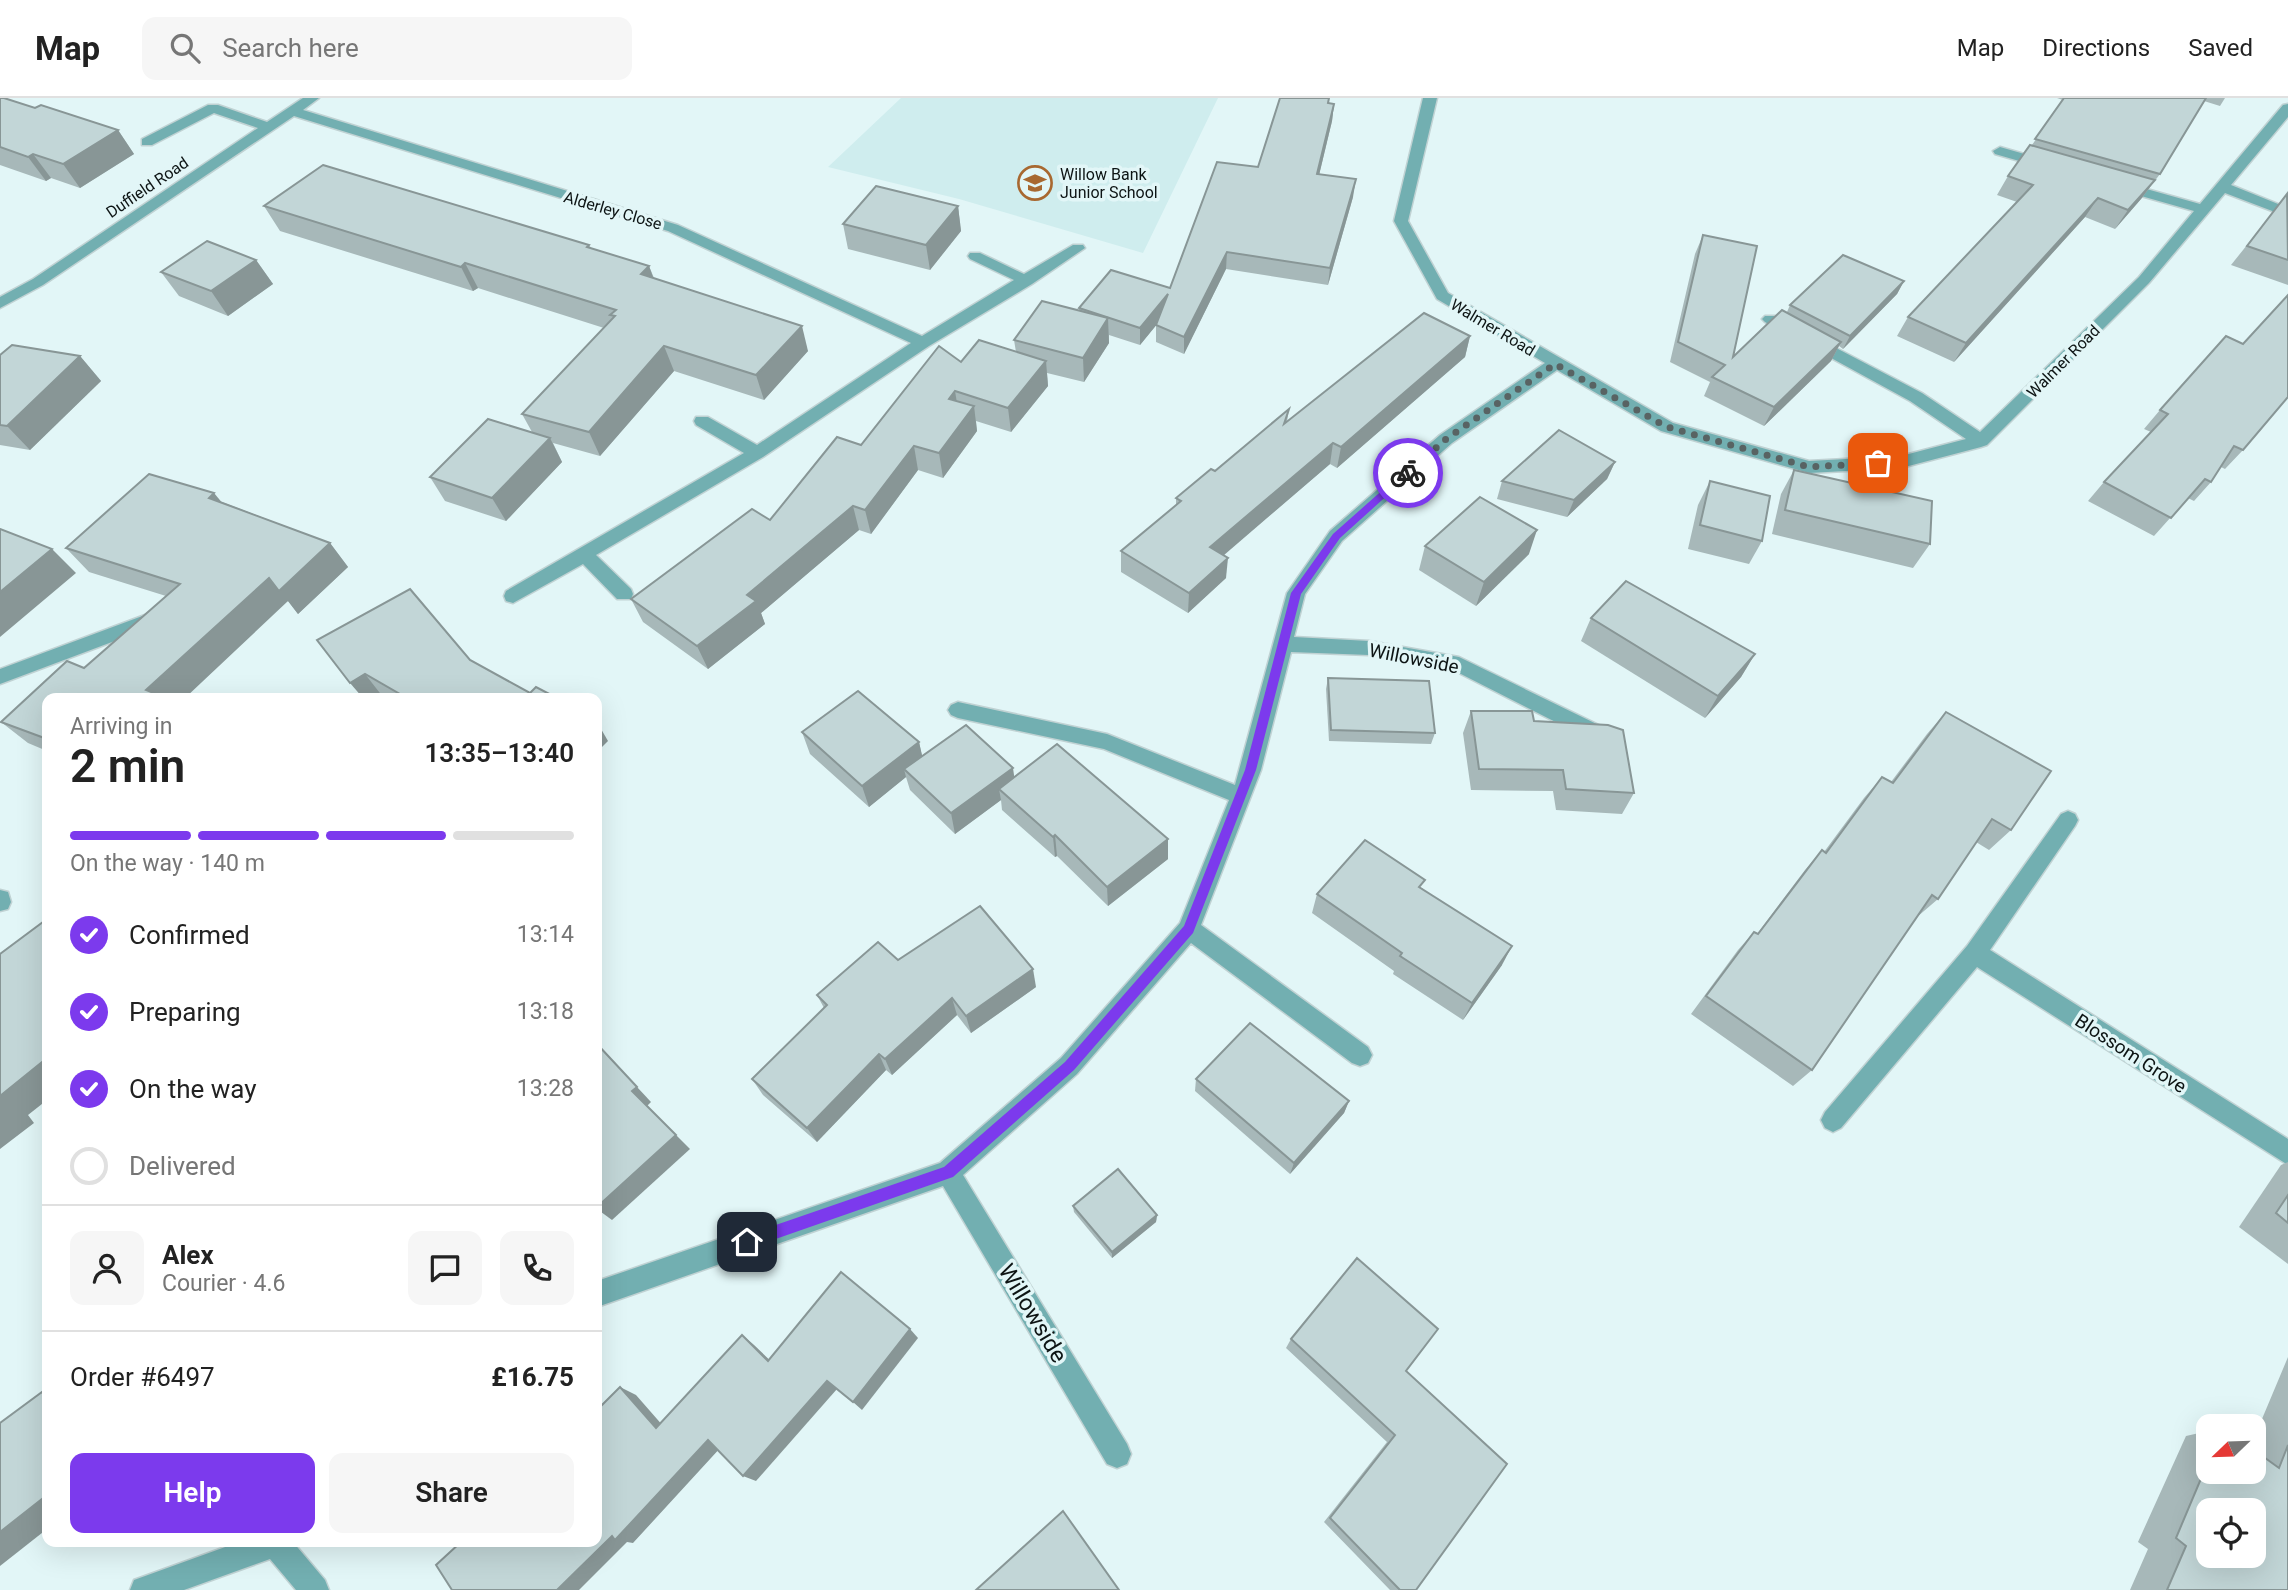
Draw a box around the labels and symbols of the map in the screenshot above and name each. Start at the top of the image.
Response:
street label: Duffield Road [103,153,192,222]
school or university icon: Willow Bank Junior School [1016,164,1054,202]
place label: Willow Bank Junior School [1060,165,1158,202]
street label: Alderley Close [562,187,664,234]
street label: Walmer Road [1447,295,1538,360]
street label: Walmer Road [2023,321,2104,402]
pin [1848,433,1908,493]
courier [1373,438,1443,508]
street label: Willowside [1367,639,1461,678]
street label: Blossom Grove [2071,1009,2191,1098]
pin [717,1212,777,1272]
street label: Willowside [993,1259,1073,1367]
north arrow [2196,1414,2266,1484]

